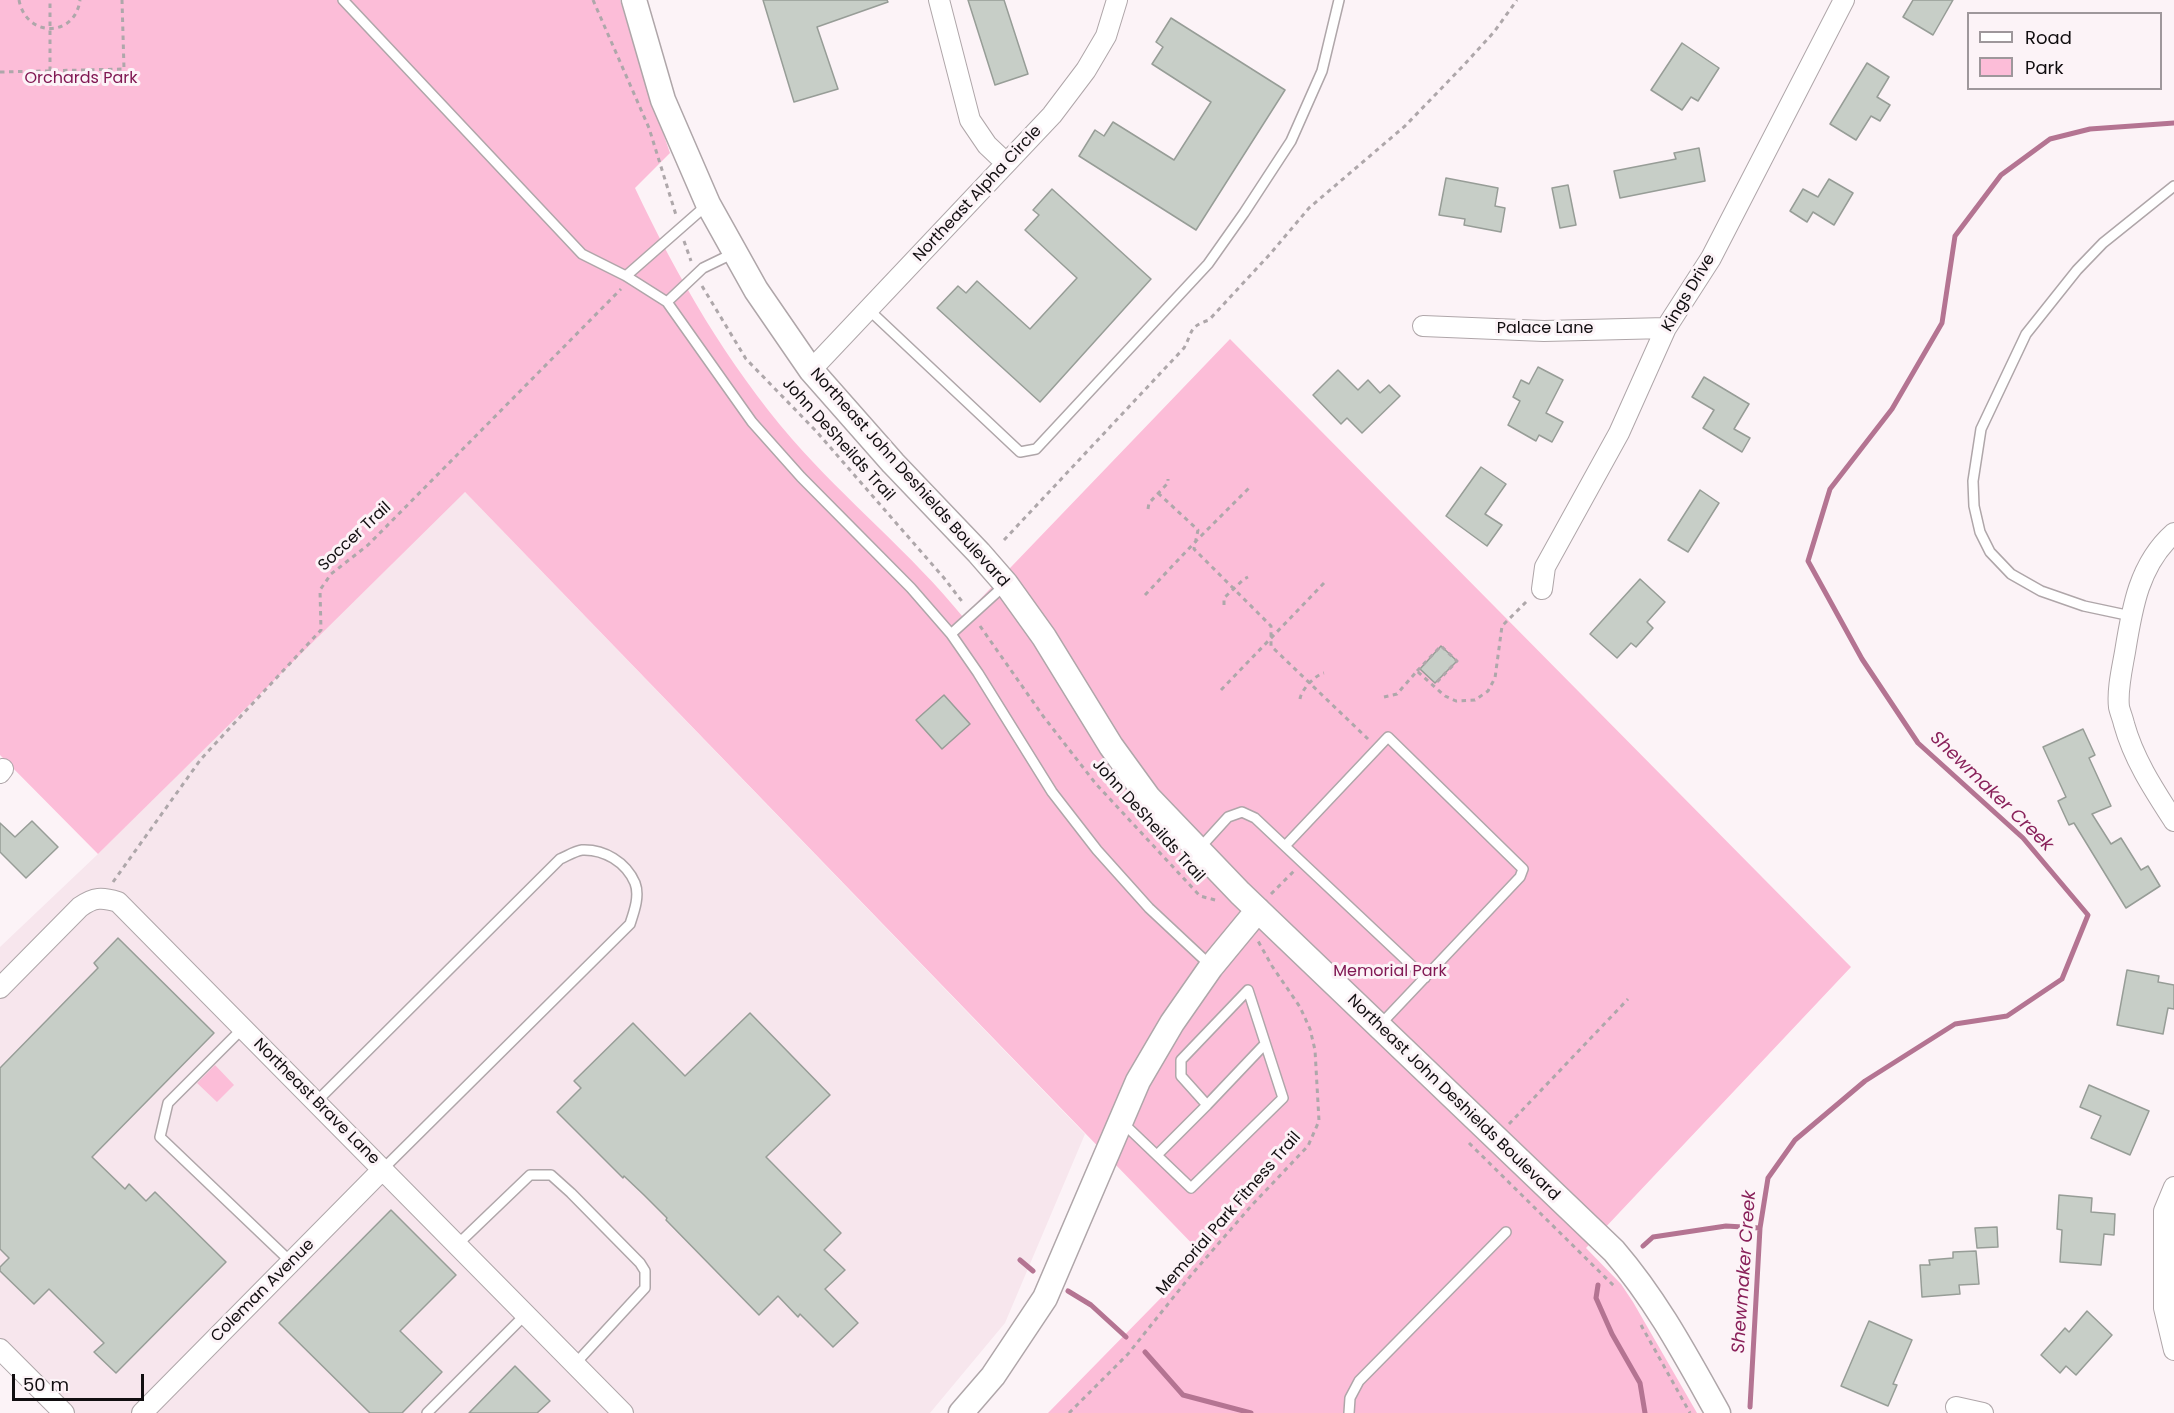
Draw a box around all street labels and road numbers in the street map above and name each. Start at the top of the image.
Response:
street label: Northeast Alpha Circle [910,122,1046,266]
street label: Kings Drive [1658,251,1720,335]
street label: Palace Lane [1497,319,1593,339]
street label: Northeast John Deshields Boulevard [806,365,1012,591]
street label: John DeSheilds Trail [778,375,898,505]
street label: Soccer Trail [315,498,395,576]
street label: John DeSheilds Trail [1088,756,1208,886]
street label: Northeast John Deshields Boulevard [1343,991,1563,1205]
street label: Northeast Brave Lane [249,1035,383,1169]
street label: Memorial Park Fitness Trail [1153,1128,1305,1300]
street label: Coleman Avenue [207,1235,319,1347]

